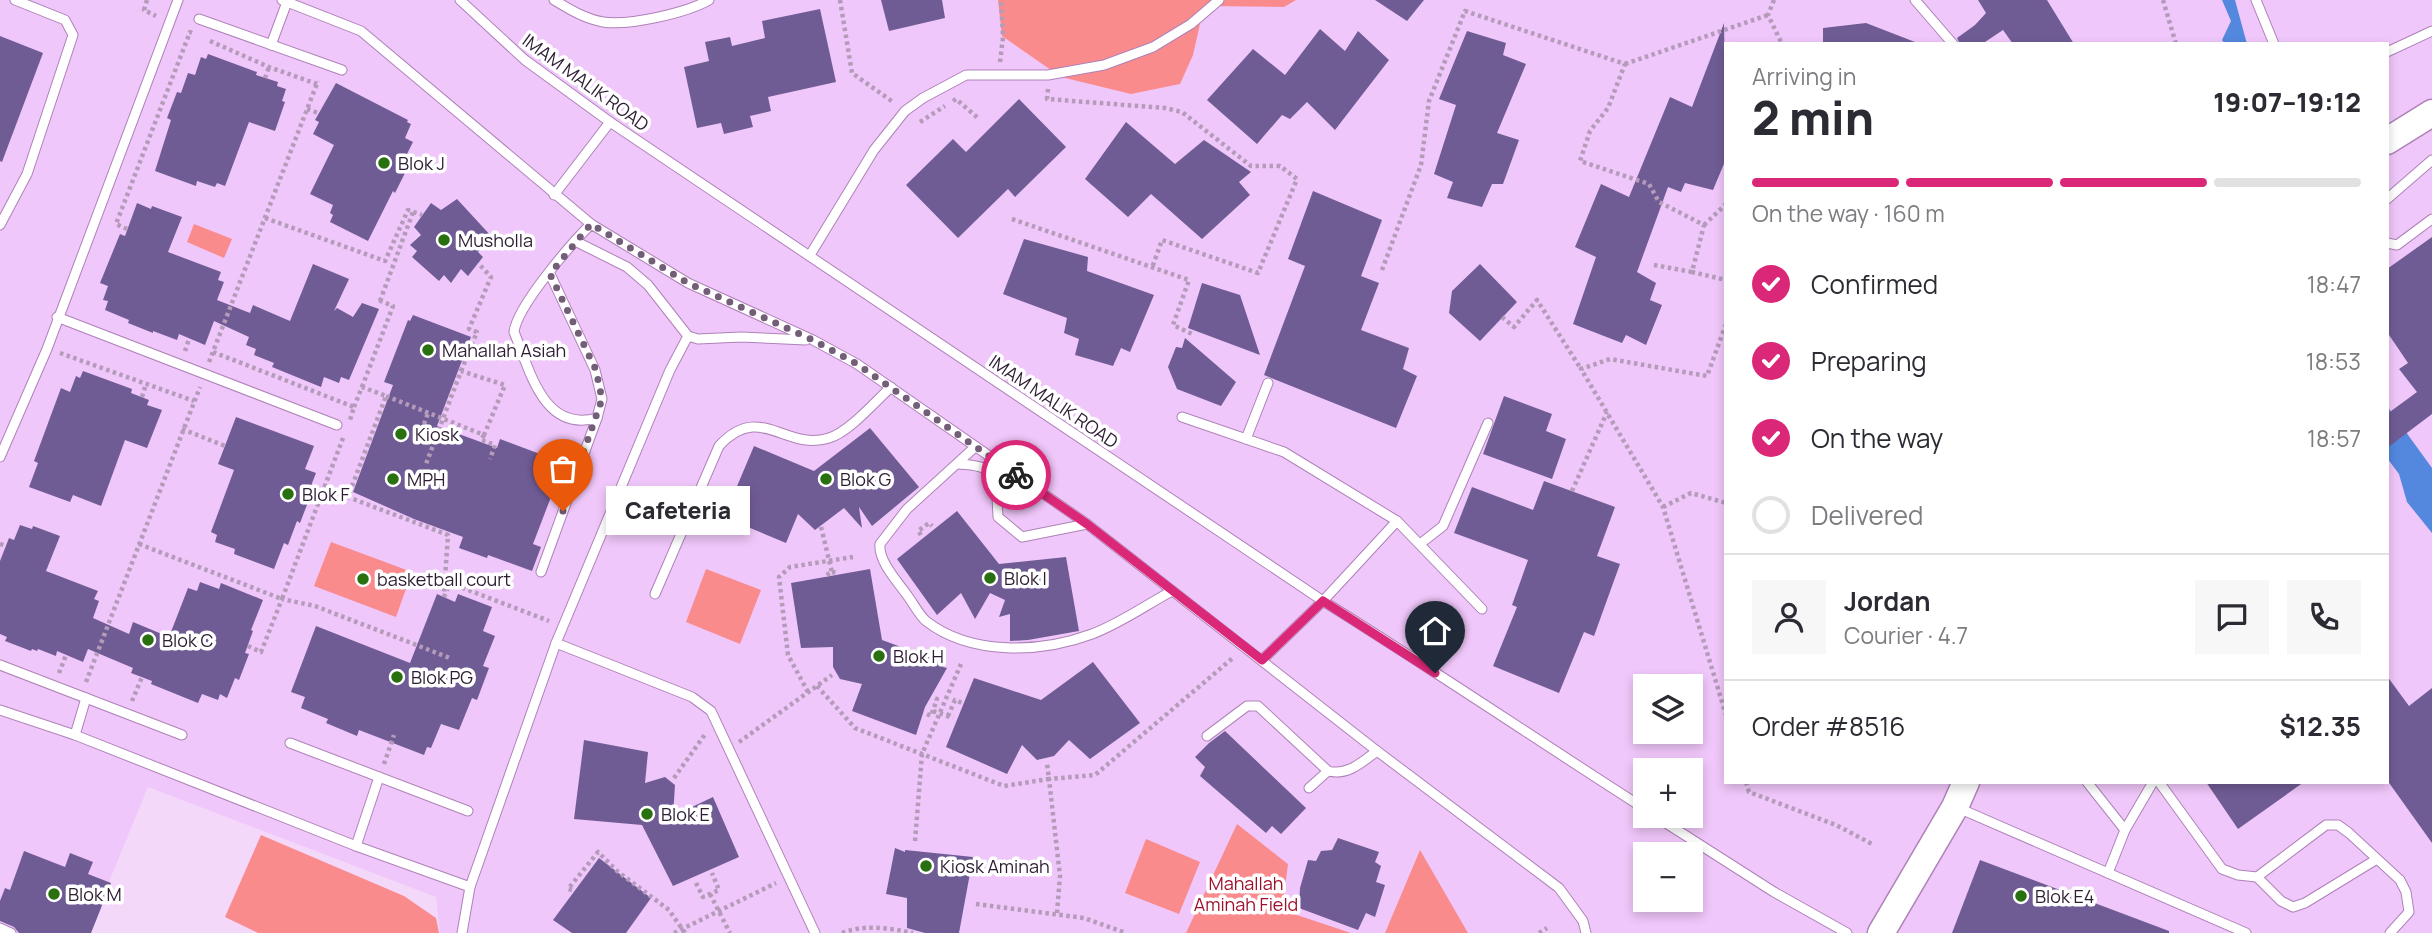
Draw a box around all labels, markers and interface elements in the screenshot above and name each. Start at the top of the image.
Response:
street label: IMAM MALIK ROAD [518,28,654,136]
text: Arriving in [1752,60,1857,92]
text: 19:07–19:12 [2213,84,2361,120]
text: 2 min [1752,86,1874,149]
place label: Blok J [398,151,445,175]
marker: Blok J [376,155,392,171]
text: On the way · 160 m [1752,197,1945,229]
place label: Musholla [458,228,533,252]
marker: Musholla [436,232,452,248]
icon: check [1752,265,1790,303]
text: Confirmed [1811,266,1938,302]
text: 18:47 [2307,268,2361,300]
place label: Mahallah Asiah [442,338,566,362]
marker: Mahallah Asiah [420,342,436,358]
icon: check [1752,342,1790,380]
text: Preparing [1811,343,1927,379]
text: 18:53 [2306,345,2361,377]
street label: IMAM MALIK ROAD [985,349,1123,453]
icon: check [1752,419,1790,457]
text: On the way [1811,420,1943,456]
place label: Kiosk [415,422,460,446]
text: 18:57 [2307,422,2361,454]
marker: Kiosk [393,426,409,442]
pin [533,439,593,511]
courier [981,440,1051,510]
icon: bag [544,450,582,488]
icon: bike [997,456,1035,494]
place label: MPH [407,467,445,491]
place label: Blok G [840,467,891,491]
marker: MPH [385,471,401,487]
marker: Blok G [818,471,834,487]
place label: Blok F [302,482,349,506]
marker: Blok F [280,486,296,502]
callout: Cafeteria [605,486,748,536]
text: Cafeteria [625,494,731,526]
text: Delivered [1811,497,1923,533]
place label: Blok I [1004,566,1047,590]
place label: basketball court [377,567,511,591]
marker: Blok I [982,570,998,586]
marker: basketball court [355,571,371,587]
button: person [1752,580,1826,654]
button: chat [2195,580,2269,654]
button: phone [2287,580,2361,654]
text: Jordan [1844,583,1930,619]
pin [1405,601,1465,673]
icon: home [1416,612,1454,650]
text: Courier · 4.7 [1844,619,1968,651]
place label: Blok C [162,628,213,652]
marker: Blok C [140,632,156,648]
place label: Blok H [893,644,944,668]
marker: Blok H [871,648,887,664]
place label: Blok PG [411,665,473,689]
marker: Blok PG [389,669,405,685]
map controls [1633,674,1703,912]
button: layers [1633,674,1703,744]
text: Order #8516 [1752,708,1905,744]
text: $12.35 [2280,708,2361,744]
button: + [1633,758,1703,828]
place label: Blok E [661,802,710,826]
marker: Blok E [639,806,655,822]
button: − [1633,842,1703,912]
place label: Kiosk Aminah [940,854,1050,878]
marker: Kiosk Aminah [918,858,934,874]
park label: Mahallah Aminah Field [1194,871,1298,916]
place label: Blok M [68,882,122,906]
place label: Blok E4 [2035,884,2094,908]
marker: Blok M [46,886,62,902]
marker: Blok E4 [2013,888,2029,904]

